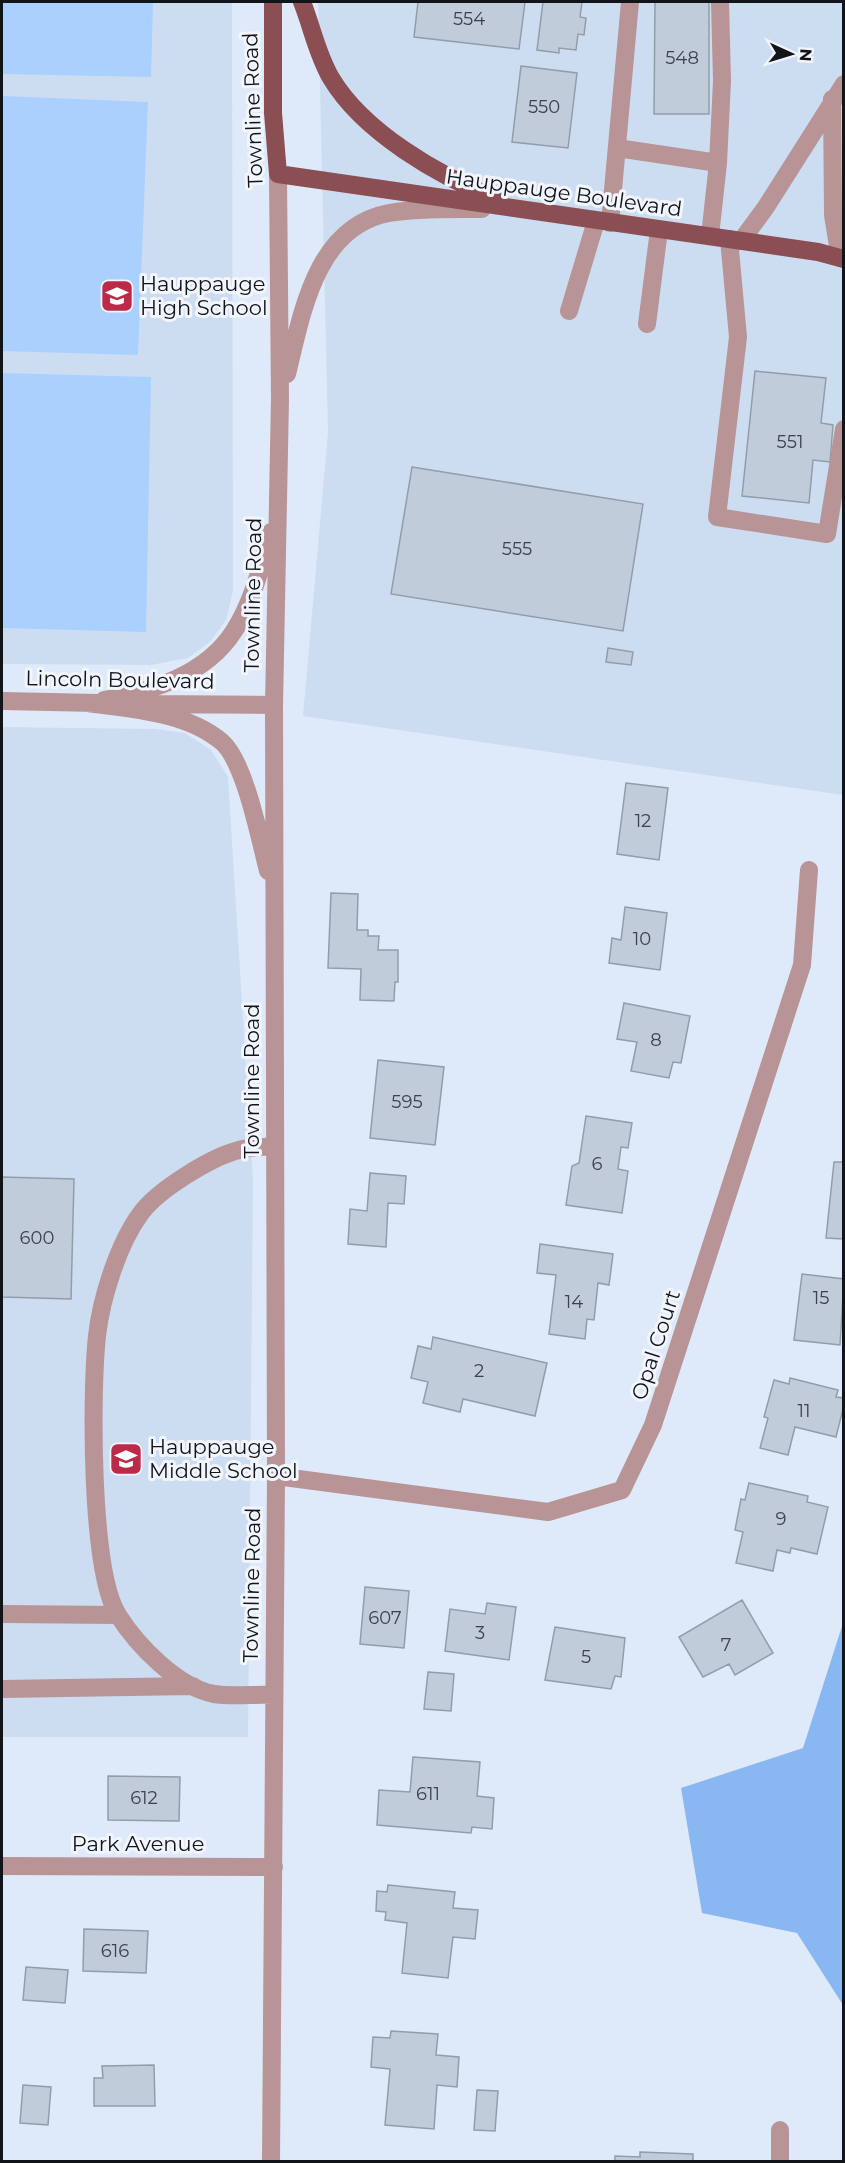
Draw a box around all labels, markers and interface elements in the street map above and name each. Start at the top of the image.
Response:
house number: 554 [453,8,485,30]
north arrow [761,24,821,84]
street label: Townline Road [237,32,268,188]
house number: 548 [665,47,699,69]
text: N [796,48,815,62]
house number: 550 [528,96,560,118]
street label: Hauppauge Boulevard [444,164,684,221]
place label: Hauppauge High School [140,271,268,320]
school or university icon: Hauppauge High School [99,278,135,314]
house number: 551 [777,431,803,453]
street label: Townline Road [239,517,266,673]
house number: 555 [502,538,532,560]
street label: Lincoln Boulevard [25,665,215,694]
house number: 12 [635,810,651,832]
house number: 10 [633,928,651,950]
street label: Townline Road [239,1004,264,1159]
house number: 8 [650,1029,662,1051]
house number: 595 [391,1091,423,1113]
house number: 6 [592,1153,603,1175]
house number: 600 [20,1227,54,1249]
street label: Opal Court [626,1287,685,1403]
house number: 15 [813,1287,829,1309]
house number: 14 [565,1291,583,1313]
house number: 2 [474,1360,484,1382]
house number: 11 [798,1400,811,1422]
place label: Hauppauge Middle School [149,1434,298,1483]
school or university icon: Hauppauge Middle School [108,1441,144,1477]
street label: Townline Road [238,1507,265,1663]
house number: 9 [776,1508,787,1530]
house number: 607 [368,1607,402,1629]
house number: 3 [475,1622,485,1644]
house number: 7 [721,1634,731,1656]
house number: 5 [581,1646,591,1668]
house number: 611 [416,1783,440,1805]
house number: 612 [130,1787,158,1809]
street label: Park Avenue [72,1831,204,1856]
house number: 616 [101,1940,129,1962]

